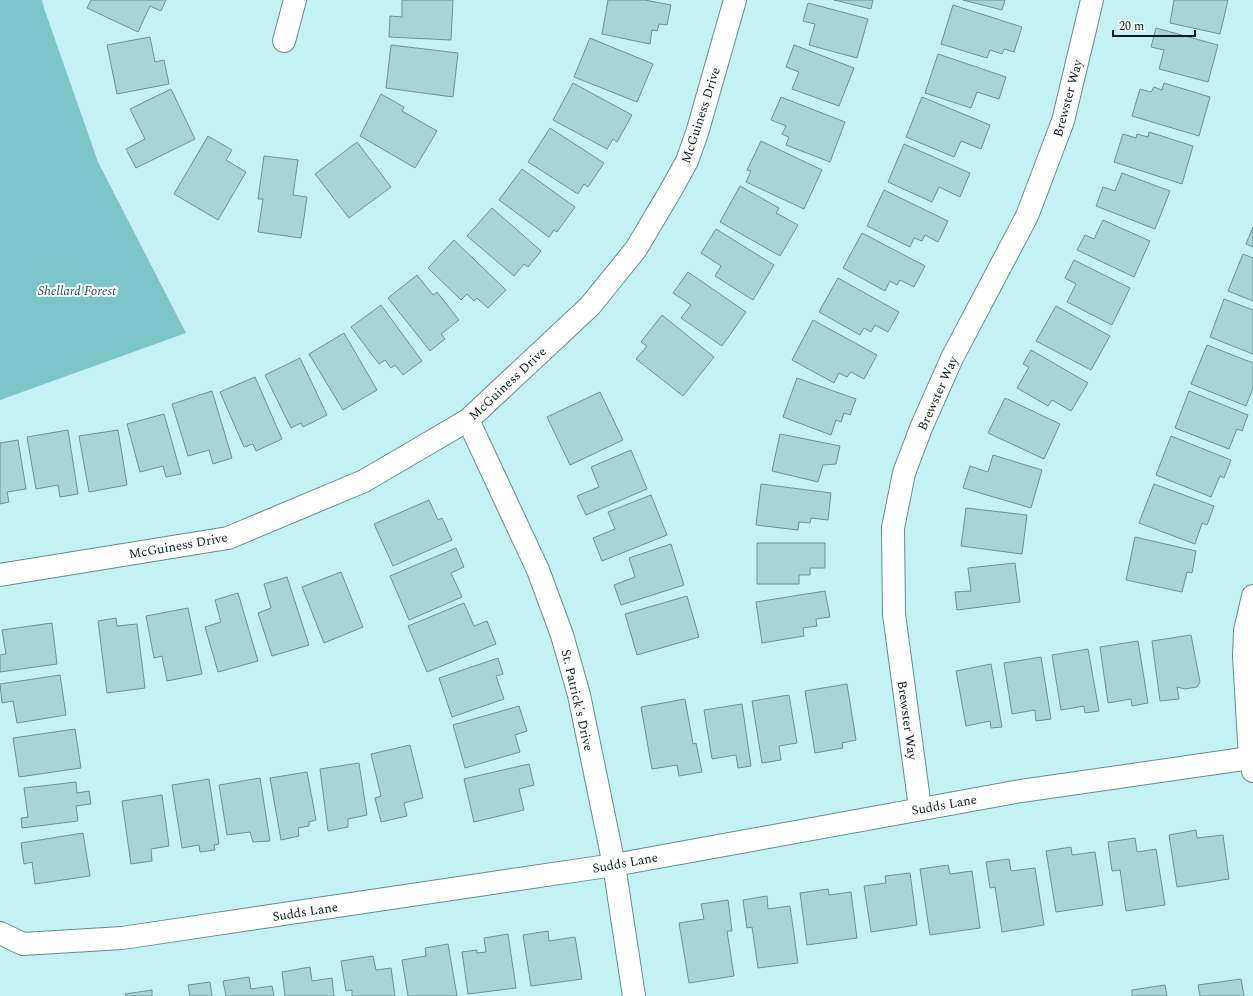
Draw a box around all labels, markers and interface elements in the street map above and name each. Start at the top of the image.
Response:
scale bar [1113,12,1195,38]
text: 20 m [1119,17,1144,36]
street label: Brewster Way [1048,56,1088,139]
street label: McGuiness Drive [676,65,726,166]
park label: Shellard Forest [38,281,117,301]
street label: McGuiness Drive [464,342,551,425]
street label: Brewster Way [913,352,964,434]
street label: McGuiness Drive [127,527,229,565]
street label: St. Patrick's Drive [556,647,598,753]
street label: Brewster Way [892,679,923,762]
street label: Sudds Lane [910,789,978,821]
street label: Sudds Lane [591,847,659,879]
street label: Sudds Lane [271,897,339,927]

